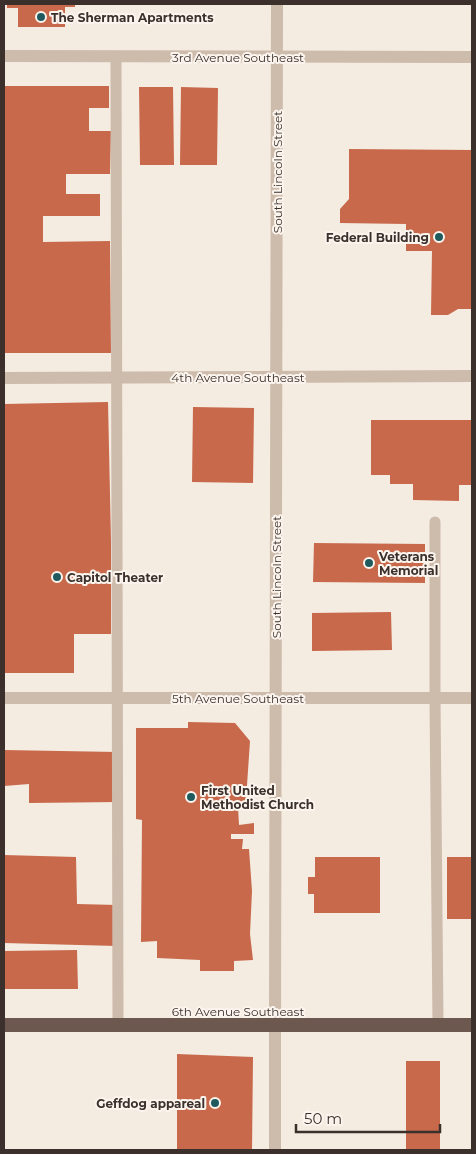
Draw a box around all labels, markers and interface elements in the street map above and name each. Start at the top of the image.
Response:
place label: The Sherman Apartments [51,10,214,25]
marker: The Sherman Apartments [35,11,47,23]
street label: 3rd Avenue Southeast [172,50,304,65]
street label: South Lincoln Street [270,111,285,233]
place label: Federal Building [326,230,429,245]
marker: Federal Building [433,231,445,243]
street label: 4th Avenue Southeast [171,370,305,385]
street label: South Lincoln Street [269,516,284,638]
place label: Veterans Memorial [378,549,438,578]
marker: Veterans Memorial [363,557,375,569]
place label: Capitol Theater [67,570,163,585]
marker: Capitol Theater [51,571,63,583]
street label: 5th Avenue Southeast [172,691,304,706]
place label: First United Methodist Church [201,783,314,812]
marker: First United Methodist Church [185,791,197,803]
street label: 6th Avenue Southeast [172,1004,304,1019]
place label: Geffdog appareal [96,1096,205,1111]
marker: Geffdog appareal [209,1097,221,1109]
scale bar [296,1102,440,1134]
text: 50 m [304,1109,342,1128]

